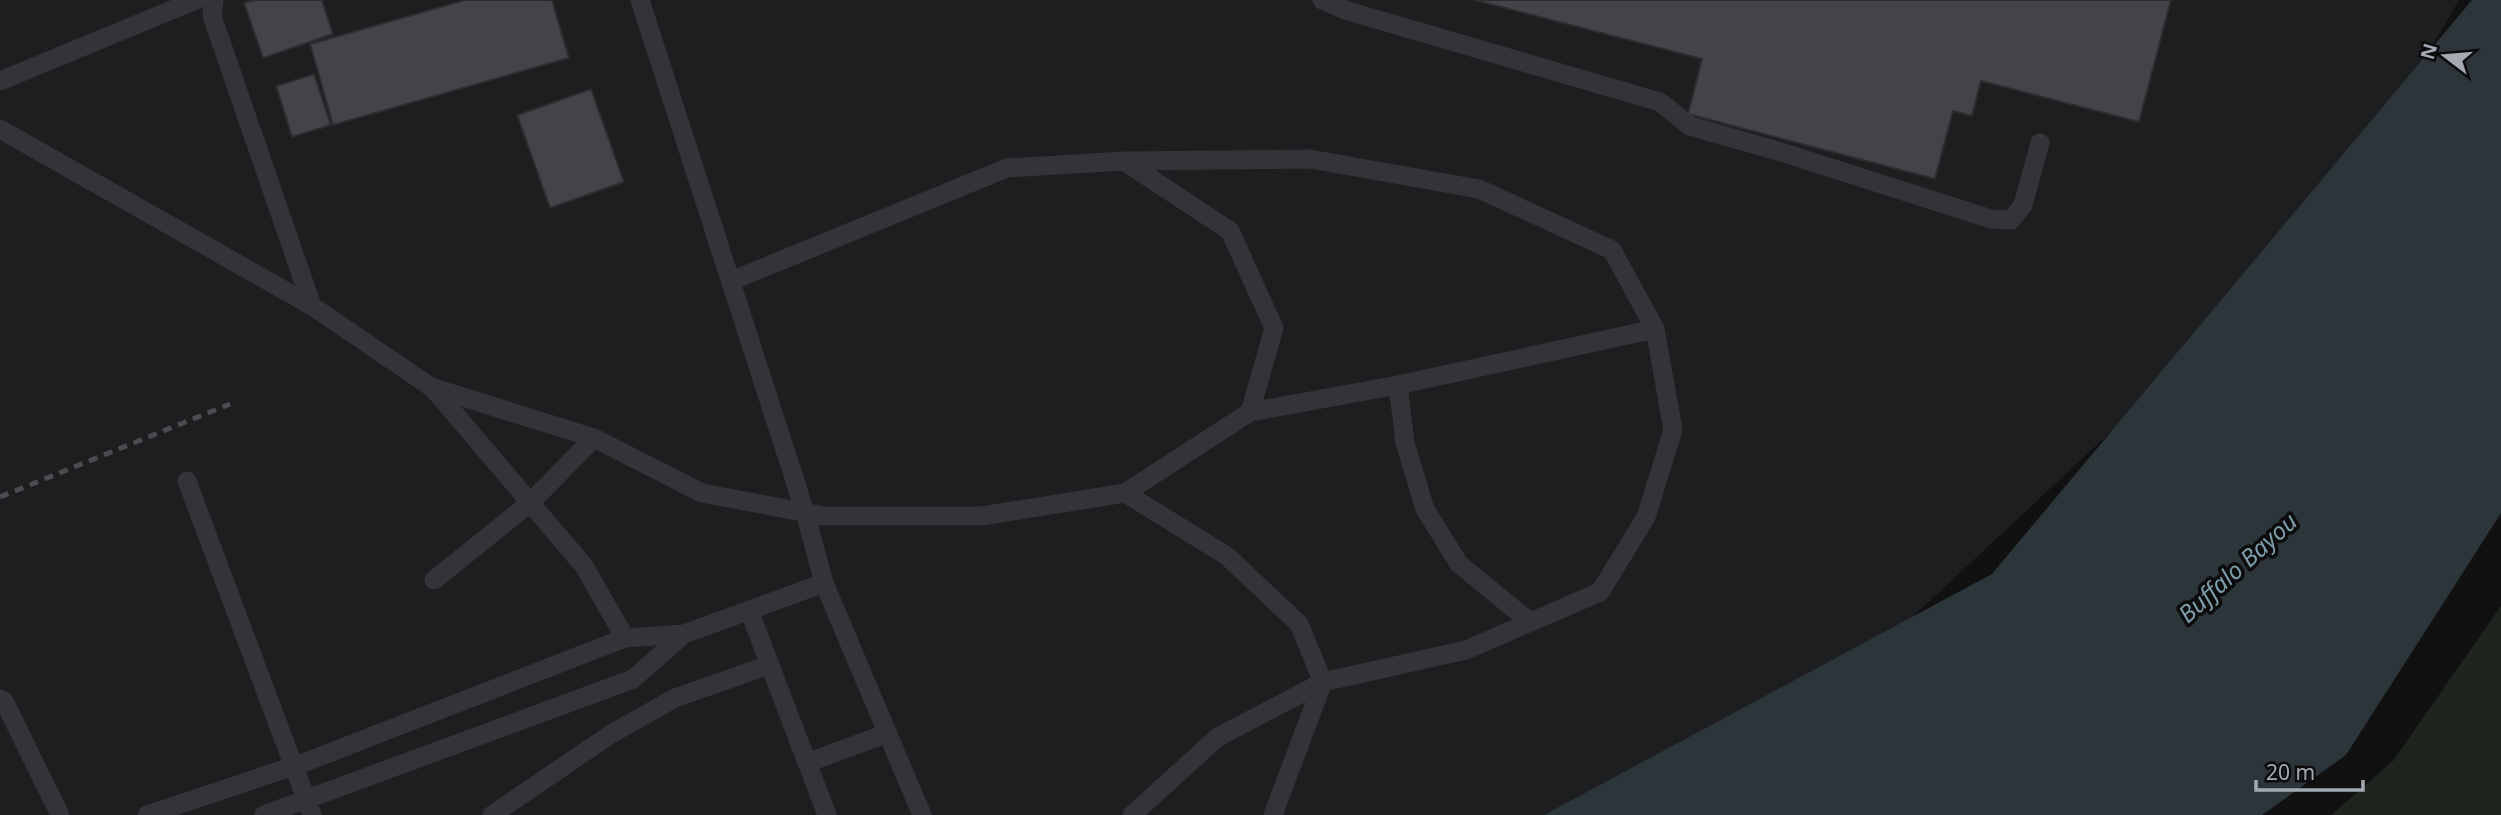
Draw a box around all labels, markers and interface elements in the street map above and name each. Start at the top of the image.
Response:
north arrow [2410,21,2480,91]
text: N [2414,40,2443,62]
water label: Buffalo Bayou [2170,505,2304,629]
scale bar [2256,748,2363,792]
text: 20 m [2266,758,2315,786]

